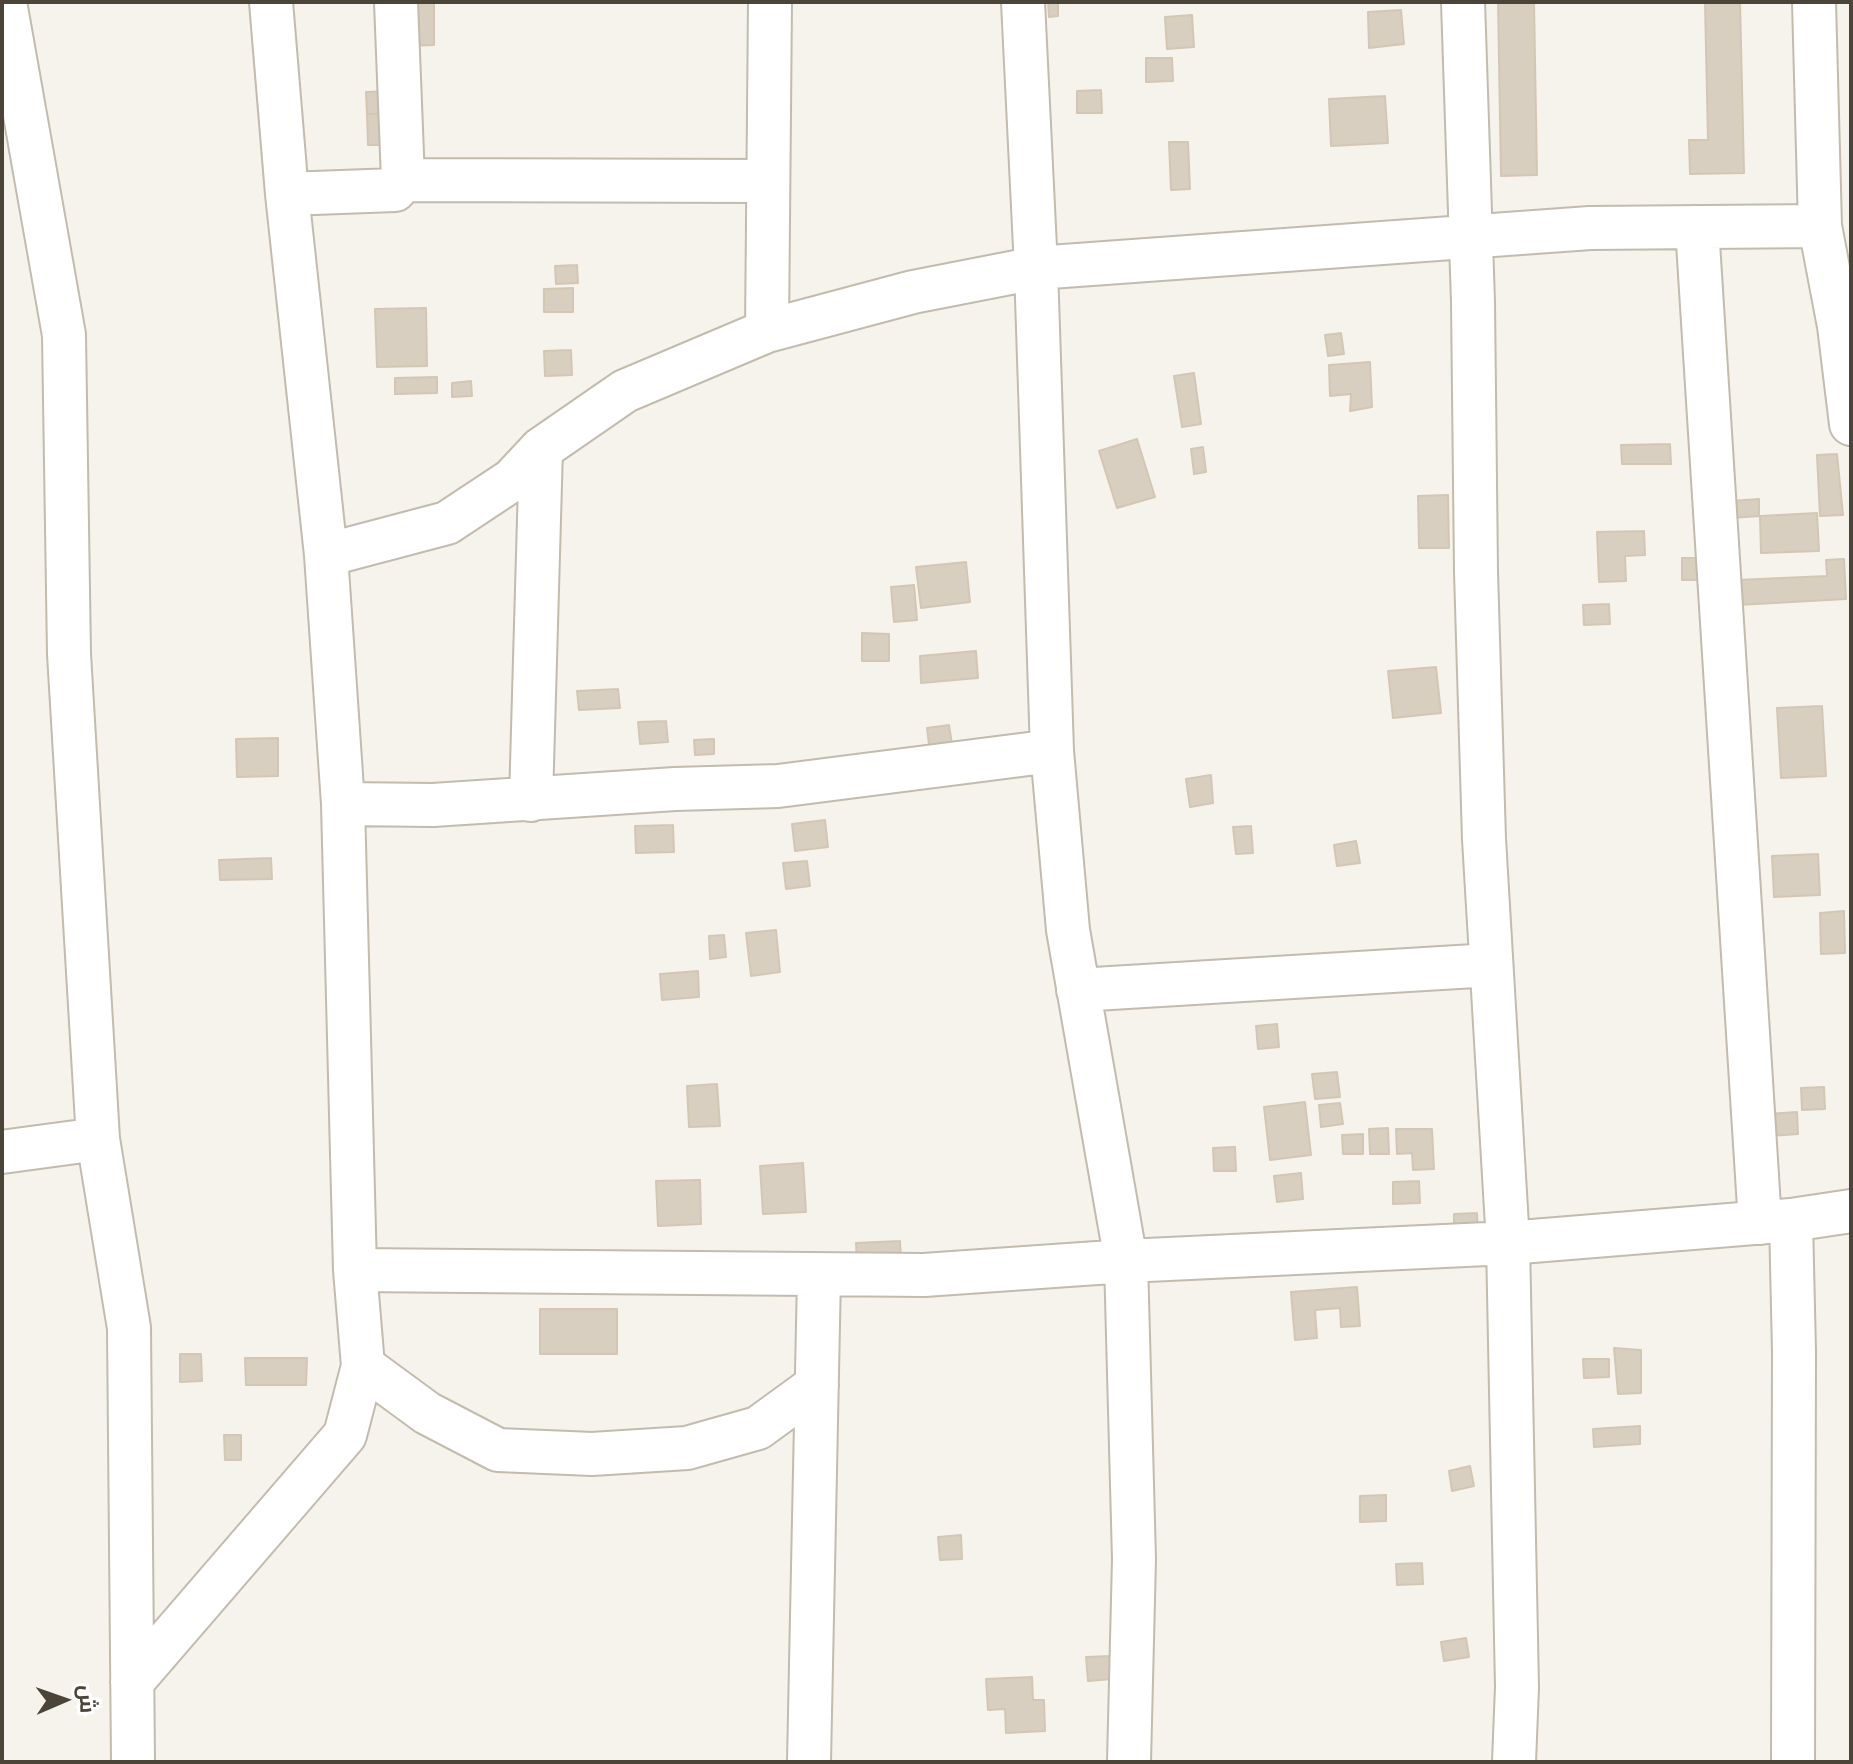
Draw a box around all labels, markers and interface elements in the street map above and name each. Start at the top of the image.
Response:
north arrow [24,1660,104,1740]
text: ش [75,1685,102,1714]

